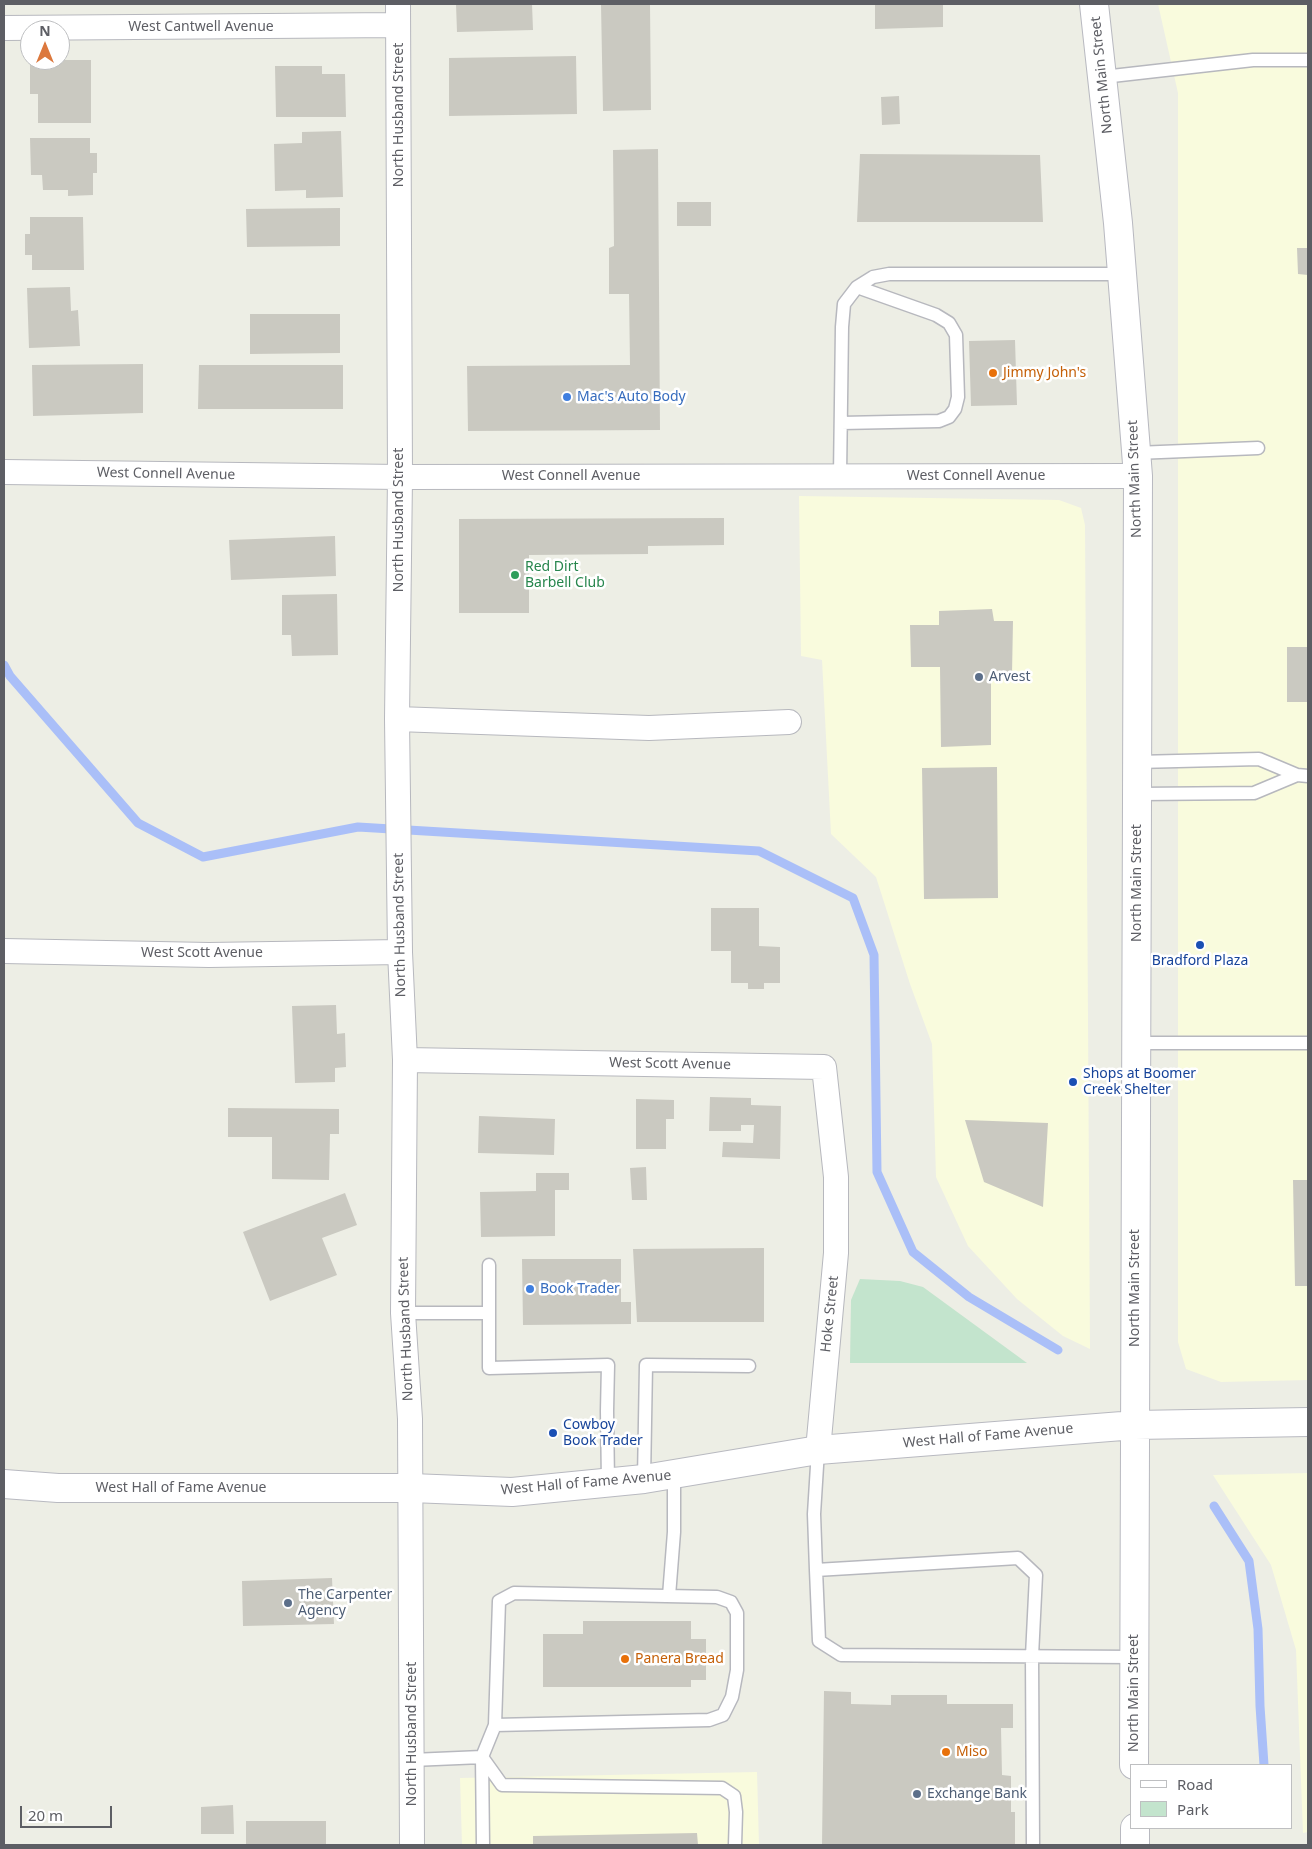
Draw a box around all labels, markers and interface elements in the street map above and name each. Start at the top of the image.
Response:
street label: North Main Street [1087,16,1117,134]
street label: West Cantwell Avenue [128,19,274,35]
north arrow [20,20,70,70]
text: N [39,21,51,40]
street label: North Husband Street [391,43,407,187]
place label: Jimmy John's [1003,365,1086,381]
marker: Jimmy John's [987,367,999,379]
place label: Mac's Auto Body [577,389,686,405]
marker: Mac's Auto Body [561,391,573,403]
street label: North Main Street [1125,420,1145,538]
street label: North Husband Street [391,448,407,592]
street label: West Connell Avenue [97,464,235,484]
street label: West Connell Avenue [502,468,640,484]
street label: West Connell Avenue [907,468,1045,484]
place label: Red Dirt Barbell Club [525,559,605,592]
marker: Red Dirt Barbell Club [509,569,521,581]
place label: Arvest [989,669,1030,685]
marker: Arvest [973,671,985,683]
street label: North Main Street [1129,824,1145,942]
street label: North Husband Street [390,853,410,997]
marker: Bradford Plaza [1194,939,1206,951]
street label: West Scott Avenue [141,945,263,961]
place label: Bradford Plaza [1152,953,1248,969]
street label: West Scott Avenue [609,1055,731,1073]
place label: Shops at Boomer Creek Shelter [1083,1066,1196,1098]
marker: Shops at Boomer Creek Shelter [1067,1076,1079,1088]
street label: North Main Street [1127,1229,1143,1347]
street label: North Husband Street [395,1257,417,1401]
street label: Hoke Street [818,1275,842,1353]
place label: Book Trader [540,1281,620,1297]
marker: Book Trader [524,1283,536,1295]
place label: Cowboy Book Trader [563,1417,643,1450]
street label: West Hall of Fame Avenue [902,1420,1074,1452]
marker: Cowboy Book Trader [547,1427,559,1439]
street label: West Hall of Fame Avenue [500,1467,672,1499]
street label: West Hall of Fame Avenue [96,1480,266,1496]
place label: The Carpenter Agency [298,1587,392,1620]
marker: The Carpenter Agency [282,1597,294,1609]
street label: North Main Street [1126,1634,1142,1752]
place label: Panera Bread [635,1651,724,1667]
marker: Panera Bread [619,1653,631,1665]
street label: North Husband Street [404,1662,420,1806]
place label: Miso [956,1744,987,1760]
marker: Miso [940,1746,952,1758]
legend [1130,1764,1292,1829]
text: Road [1177,1774,1213,1794]
place label: Exchange Bank [927,1786,1027,1802]
marker: Exchange Bank [911,1788,923,1800]
scale bar [22,1796,115,1828]
text: Park [1177,1799,1209,1819]
text: 20 m [28,1805,63,1825]

